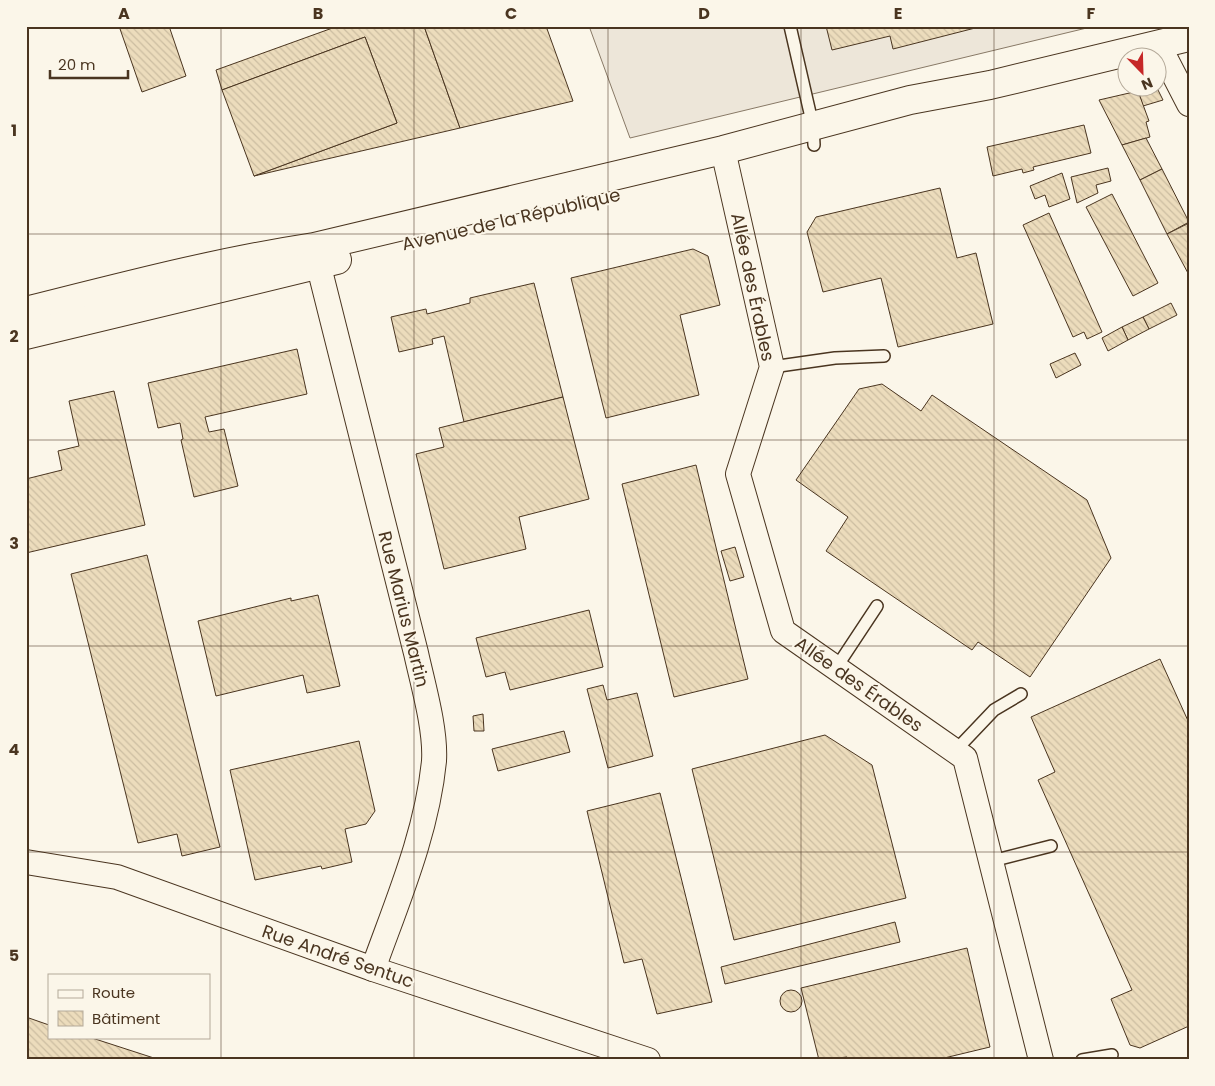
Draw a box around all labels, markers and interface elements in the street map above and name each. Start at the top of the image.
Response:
text: A [118,2,130,25]
text: B [313,2,323,25]
text: C [505,2,517,25]
text: D [698,2,710,25]
text: E [894,2,902,25]
text: F [1087,2,1096,25]
scale bar [50,48,128,80]
north arrow [1118,48,1168,98]
text: 20 m [58,54,96,75]
text: N [1138,73,1156,95]
text: 1 [11,119,17,142]
street label: Avenue de la République [399,182,623,256]
street label: Allée des Érables [725,211,781,363]
text: 2 [9,325,19,348]
street label: Rue Marius Martin [373,528,435,690]
text: 3 [9,532,19,555]
street label: Allée des Érables [790,630,928,738]
text: 4 [9,738,20,761]
street label: Rue André Sentuc [259,918,417,994]
text: 5 [9,944,19,967]
legend [48,974,210,1038]
text: Route [92,982,135,1003]
text: Bâtiment [92,1008,160,1029]

